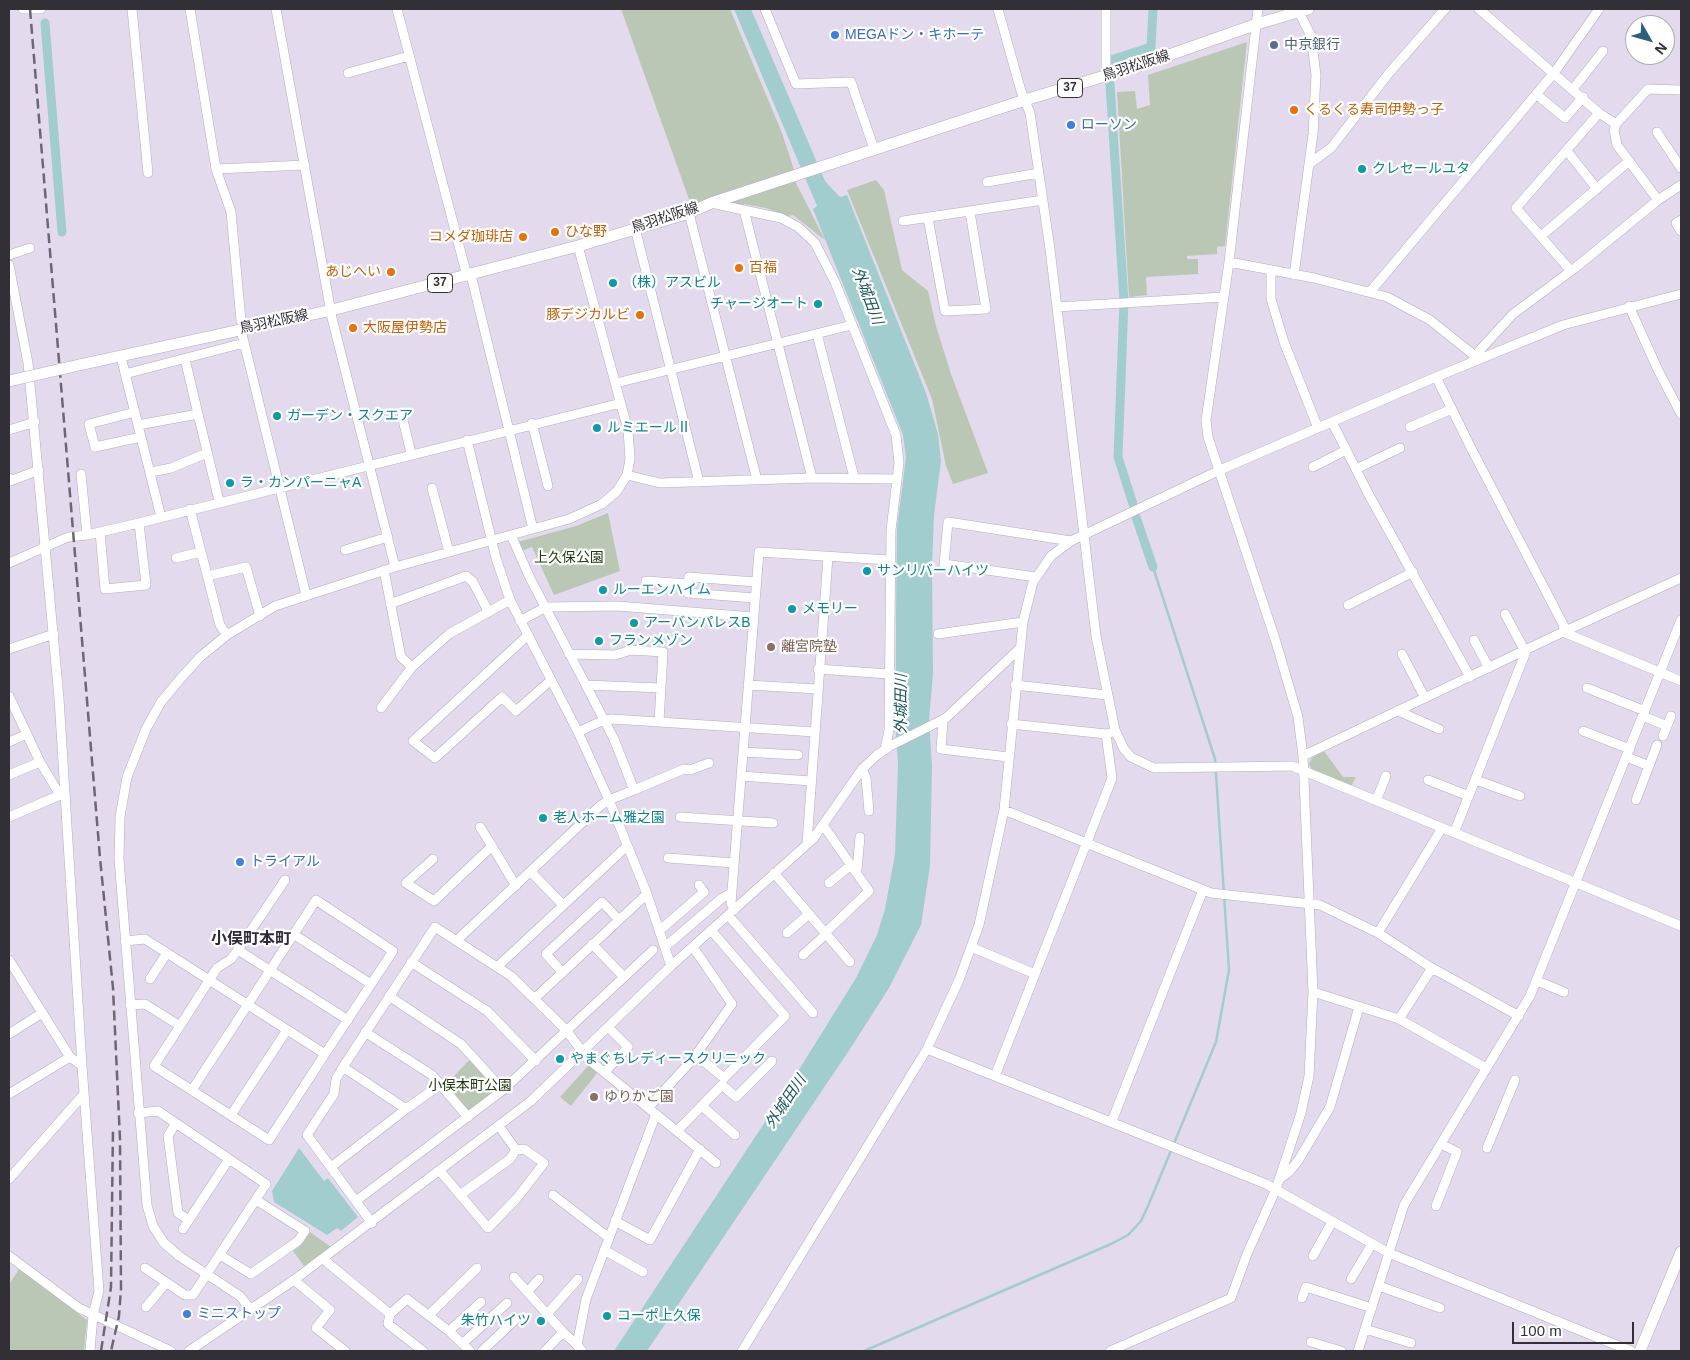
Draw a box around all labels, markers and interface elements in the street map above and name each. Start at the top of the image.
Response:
north arrow [1625,15,1675,65]
place label: MEGAドン・キホーテ [845,27,984,43]
marker: MEGAドン・キホーテ [829,29,841,41]
place label: 中京銀行 [1284,37,1340,53]
marker: 中京銀行 [1268,39,1280,51]
text: N [1652,40,1670,58]
street label: 鳥羽松阪線 [1100,47,1172,85]
road number: 37 [1058,78,1082,98]
place label: くるくる寿司伊勢っ子 [1304,102,1444,118]
marker: くるくる寿司伊勢っ子 [1288,104,1300,116]
place label: ローソン [1081,117,1137,133]
marker: ローソン [1065,119,1077,131]
place label: クレセールユタ [1372,161,1470,177]
marker: クレセールユタ [1356,163,1368,175]
street label: 鳥羽松阪線 [629,199,701,237]
place label: ひな野 [565,224,607,240]
marker: ひな野 [549,226,561,238]
place label: コメダ珈琲店 [429,229,513,245]
marker: コメダ珈琲店 [517,231,529,243]
place label: 百福 [749,260,777,276]
marker: 百福 [733,262,745,274]
place label: あじへい [325,264,381,280]
water label: 外城田川 [848,265,886,327]
marker: あじへい [385,266,397,278]
road number: 37 [428,274,452,292]
place label: （株）アスビル [623,275,721,291]
marker: （株）アスビル [607,277,619,289]
place label: チャージオート [710,296,808,312]
marker: チャージオート [812,298,824,310]
street label: 鳥羽松阪線 [238,307,310,337]
place label: 豚デジカルビ [546,307,630,323]
marker: 豚デジカルビ [634,309,646,321]
place label: 大阪屋伊勢店 [363,320,447,336]
marker: 大阪屋伊勢店 [347,322,359,334]
place label: ガーデン・スクエア [287,408,413,424]
marker: ガーデン・スクエア [271,410,283,422]
place label: ルミエールⅡ [607,420,691,436]
marker: ルミエールⅡ [591,422,603,434]
place label: ラ・カンパーニャA [240,475,361,491]
marker: ラ・カンパーニャA [224,477,236,489]
park label: 上久保公園 [534,550,604,566]
place label: サンリバーハイツ [877,563,989,579]
marker: サンリバーハイツ [861,565,873,577]
place label: ルーエンハイム [613,582,711,598]
marker: ルーエンハイム [597,584,609,596]
place label: メモリー [802,601,858,617]
marker: メモリー [786,603,798,615]
place label: アーバンパレスB [644,615,750,631]
marker: アーバンパレスB [628,617,640,629]
place label: フランメゾン [609,633,693,649]
marker: フランメゾン [593,635,605,647]
place label: 離宮院塾 [781,639,837,655]
marker: 離宮院塾 [765,641,777,653]
water label: 外城田川 [893,674,911,734]
place label: 老人ホーム雅之園 [553,810,665,826]
marker: 老人ホーム雅之園 [537,812,549,824]
place label: トライアル [250,854,320,870]
marker: トライアル [234,856,246,868]
district label: 小俣町本町 [211,930,291,950]
place label: やまぐちレディースクリニック [570,1051,766,1067]
marker: やまぐちレディースクリニック [554,1053,566,1065]
water label: 外城田川 [762,1072,810,1132]
park label: 小俣本町公園 [428,1078,512,1094]
place label: ゆりかご園 [604,1089,674,1105]
marker: ゆりかご園 [588,1091,600,1103]
place label: ミニストップ [197,1306,281,1322]
marker: ミニストップ [181,1308,193,1320]
place label: コーポ上久保 [617,1308,701,1324]
marker: コーポ上久保 [601,1310,613,1322]
scale bar [1515,1312,1638,1344]
place label: 朱竹ハイツ [461,1313,531,1329]
marker: 朱竹ハイツ [535,1315,547,1327]
text: 100 m [1520,1322,1562,1339]

